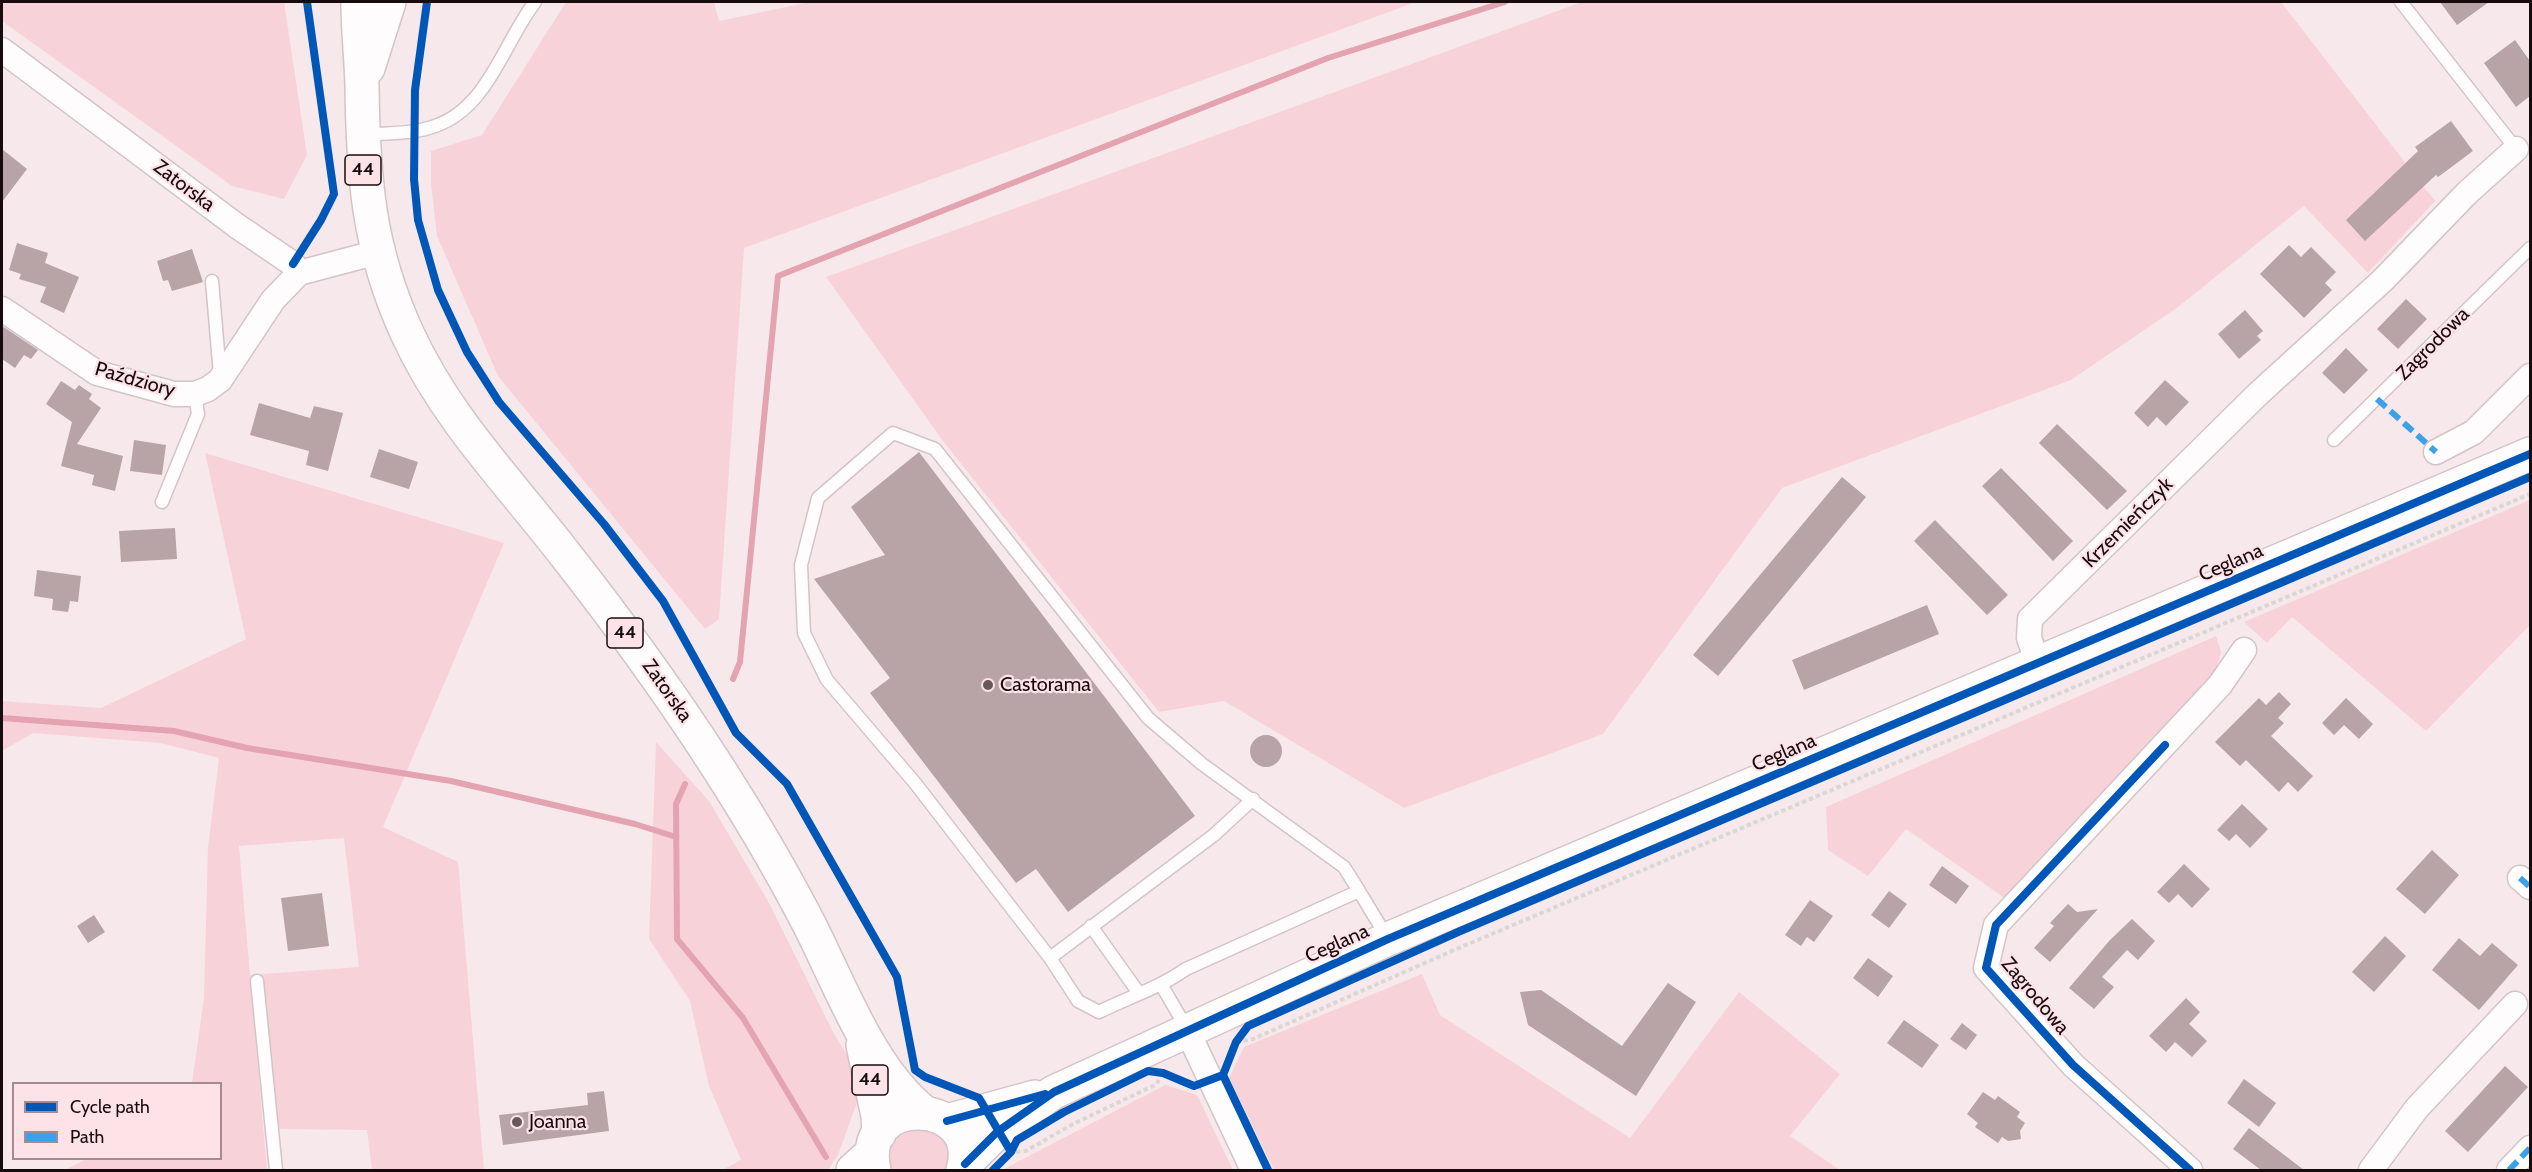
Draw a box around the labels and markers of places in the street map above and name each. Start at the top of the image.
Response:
place label: Castorama [1000,673,1091,697]
marker: Castorama [981,678,995,692]
place label: Joanna [529,1110,586,1134]
marker: Joanna [510,1115,524,1129]

